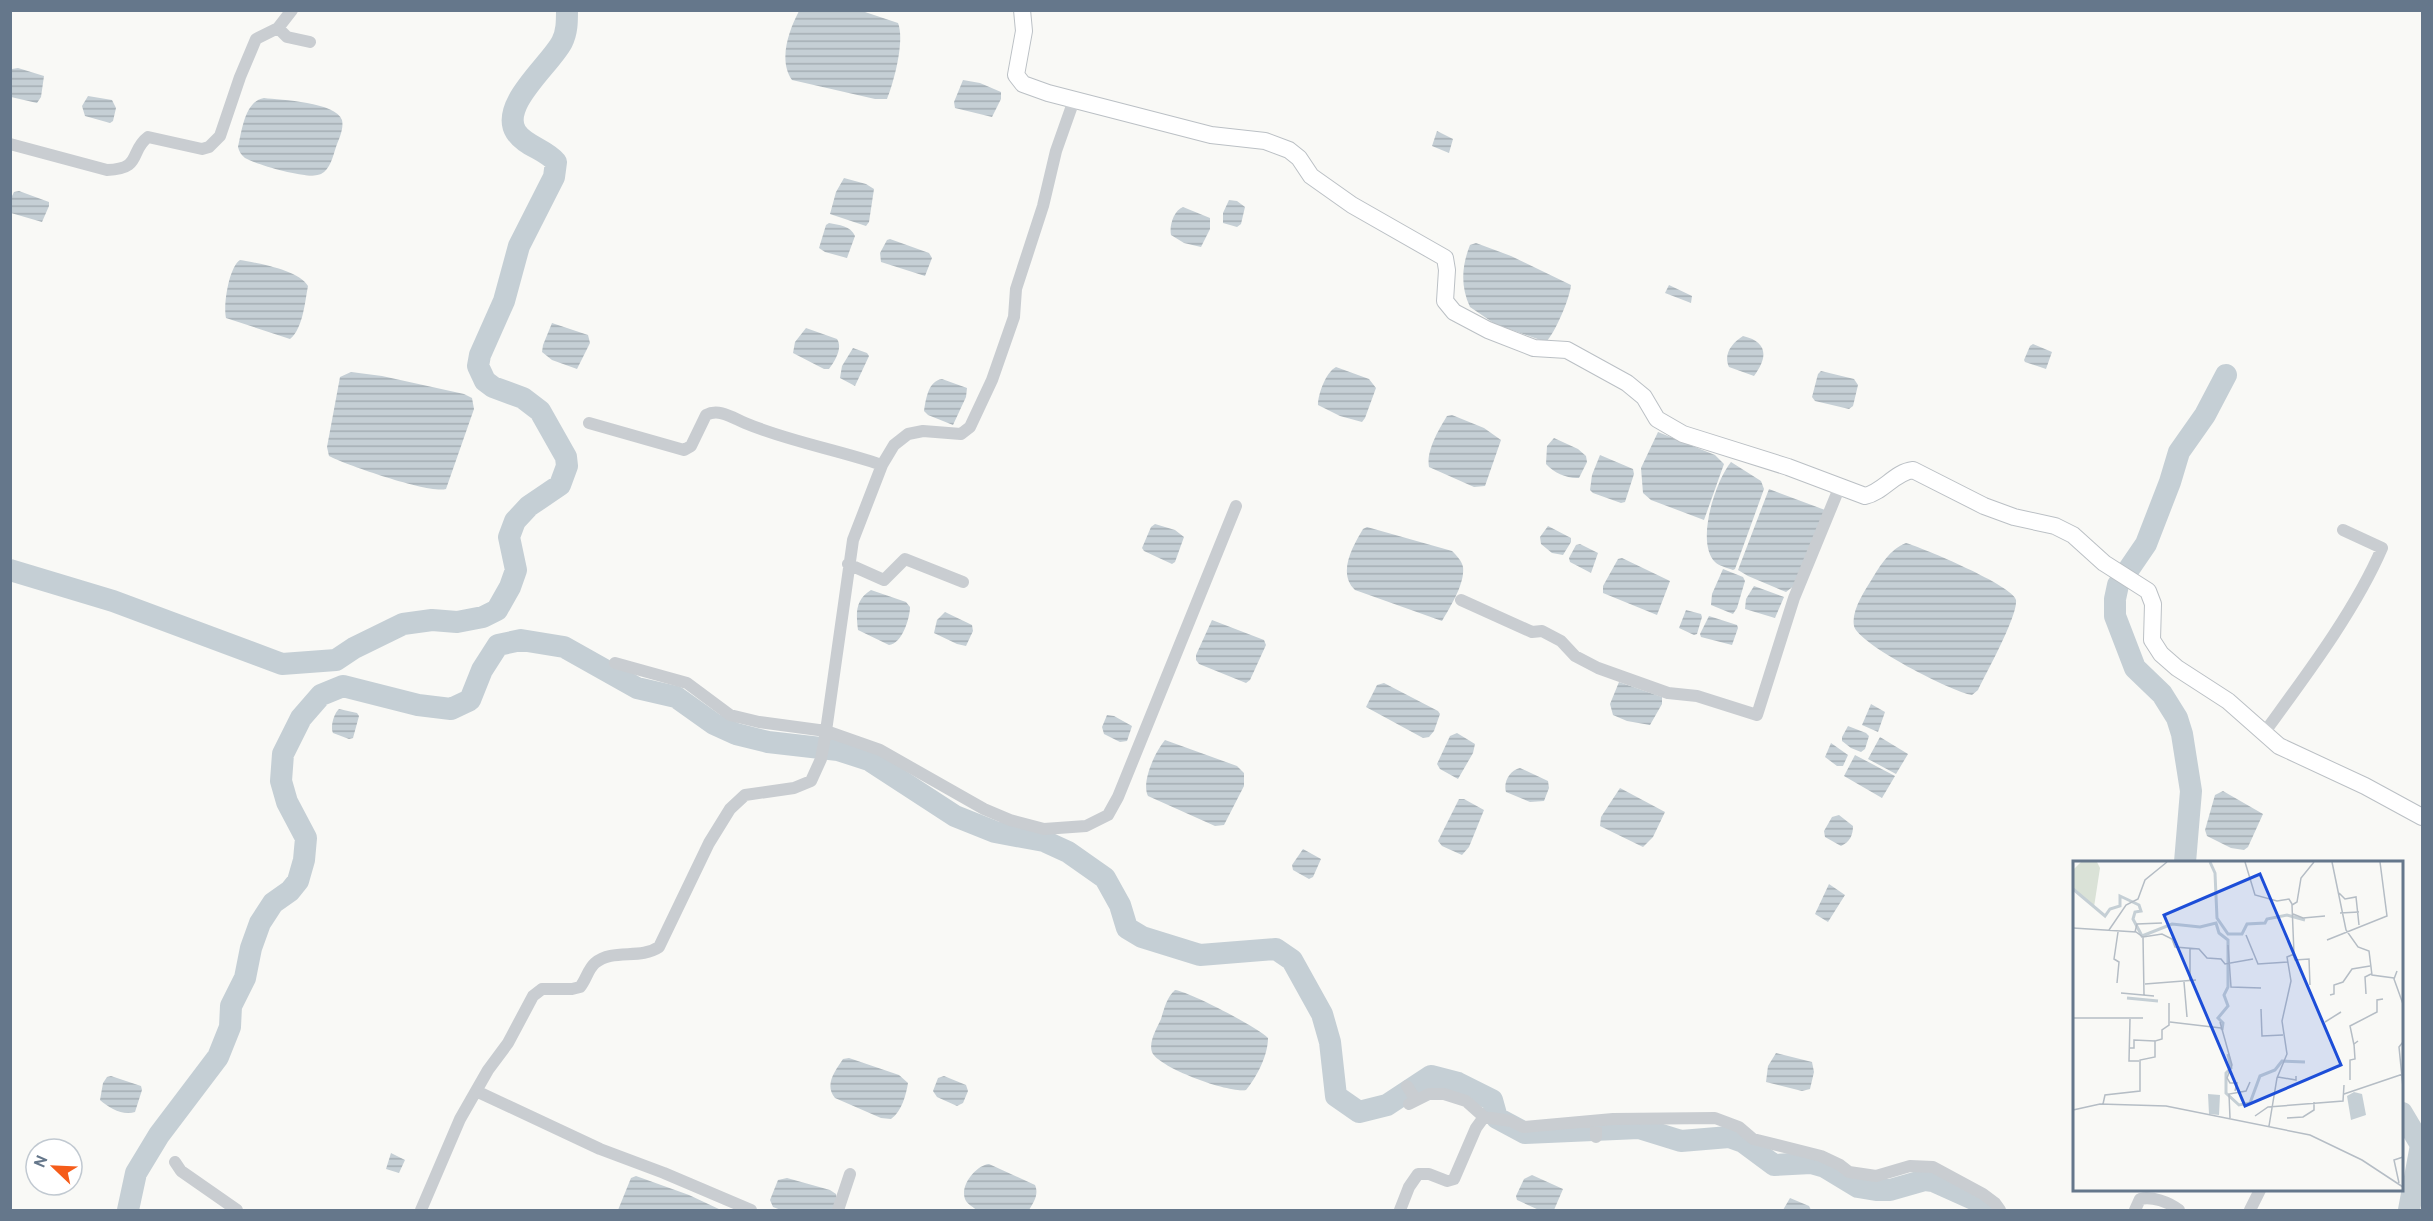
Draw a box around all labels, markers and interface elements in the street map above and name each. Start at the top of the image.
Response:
inset map [2073,861,2403,1191]
north arrow [24,1137,84,1197]
text: N [31,1153,53,1171]

